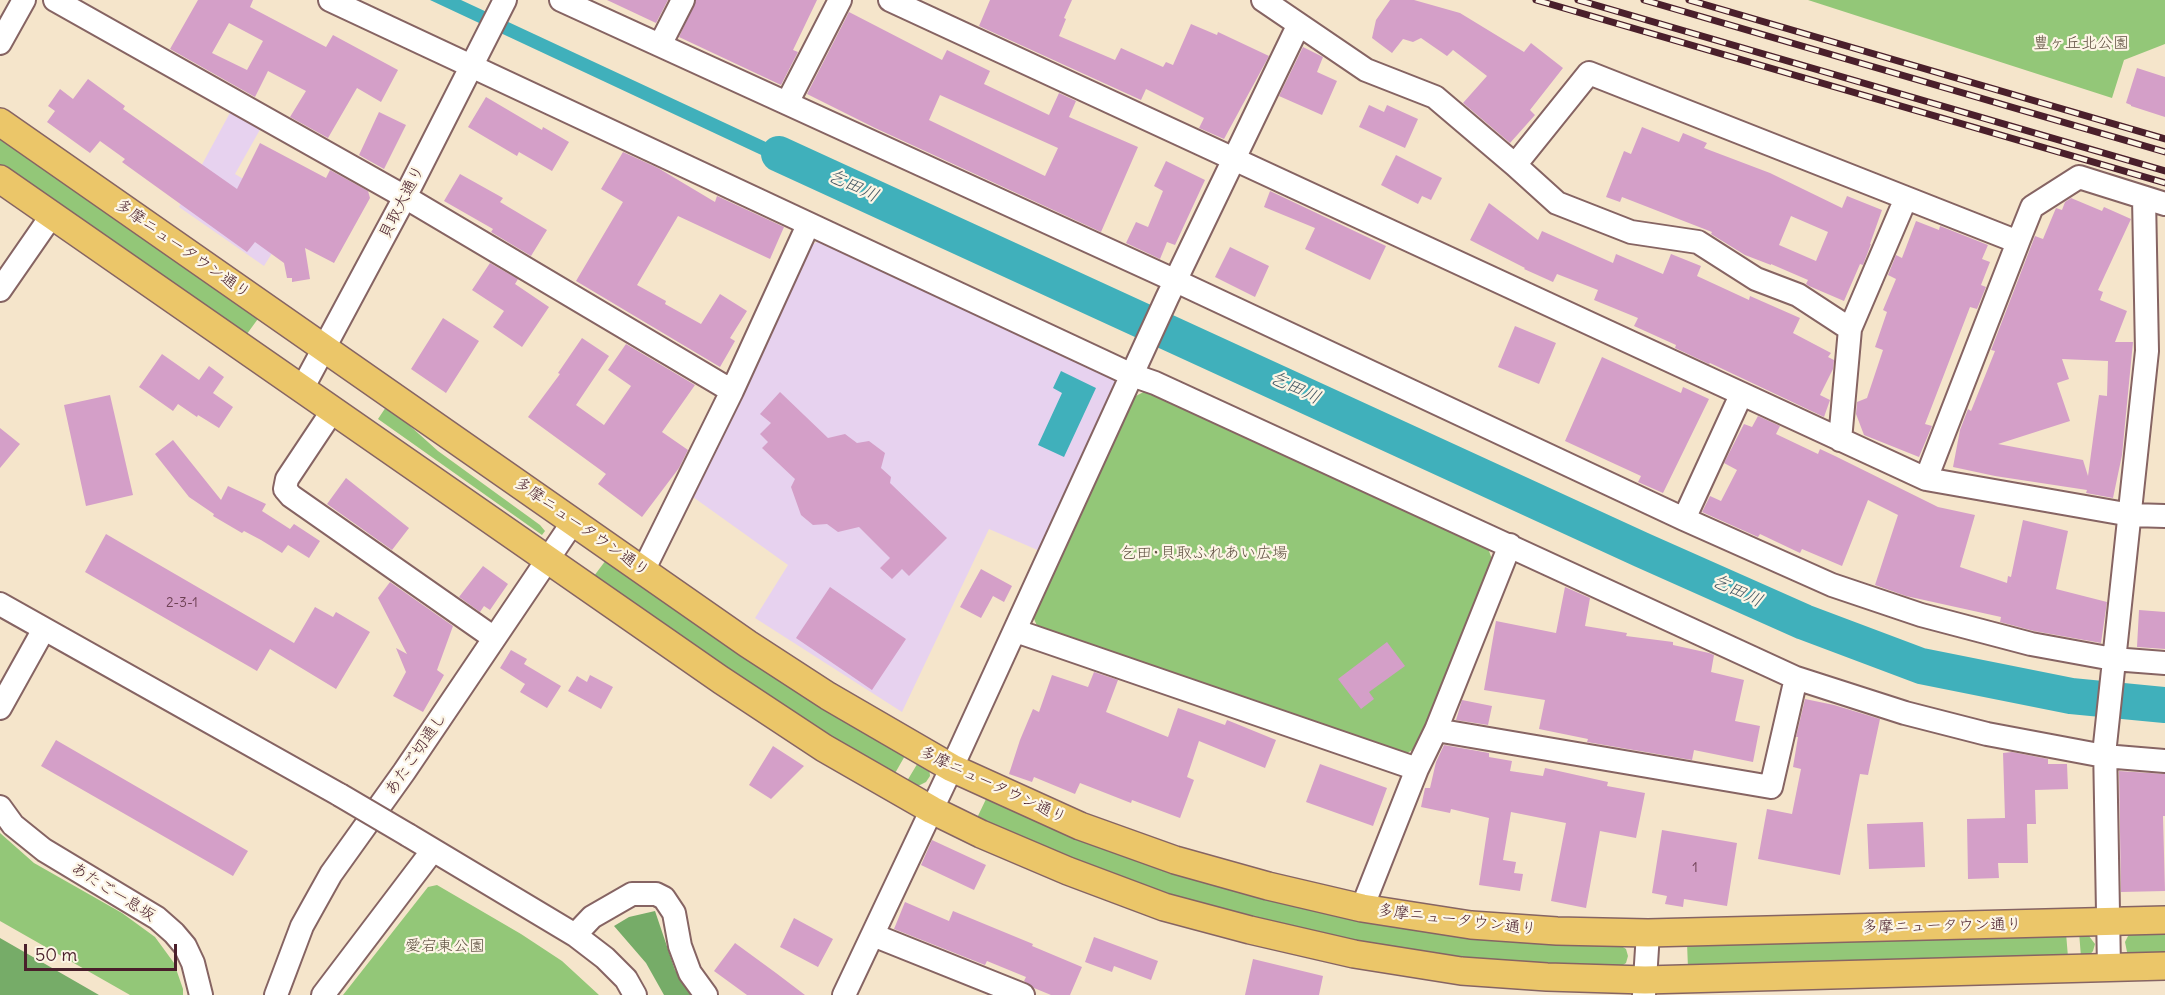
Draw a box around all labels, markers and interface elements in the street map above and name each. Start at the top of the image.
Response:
park label: 豊ヶ丘北公園 [2033,33,2129,53]
street label: 貝取大通り [375,162,429,242]
water label: 乞田川 [824,165,882,207]
street label: 多摩ニュータウン通り [112,195,254,303]
water label: 乞田川 [1266,367,1324,409]
street label: 多摩ニュータウン通り [511,473,653,581]
park label: 乞田･貝取ふれあい広場 [1120,543,1288,563]
water label: 乞田川 [1708,570,1766,612]
house number: 2-3-1 [166,595,198,611]
street label: あたご切通し [381,709,451,799]
street label: 多摩ニュータウン通り [916,742,1070,828]
street label: あたご一息坂 [67,858,159,926]
house number: 1 [1692,860,1698,876]
street label: 多摩ニュータウン通り [1376,901,1538,939]
street label: 多摩ニュータウン通り [1862,915,2022,937]
scale bar [27,932,180,970]
park label: 愛宕東公園 [405,936,485,956]
text: 50 m [35,943,77,966]

